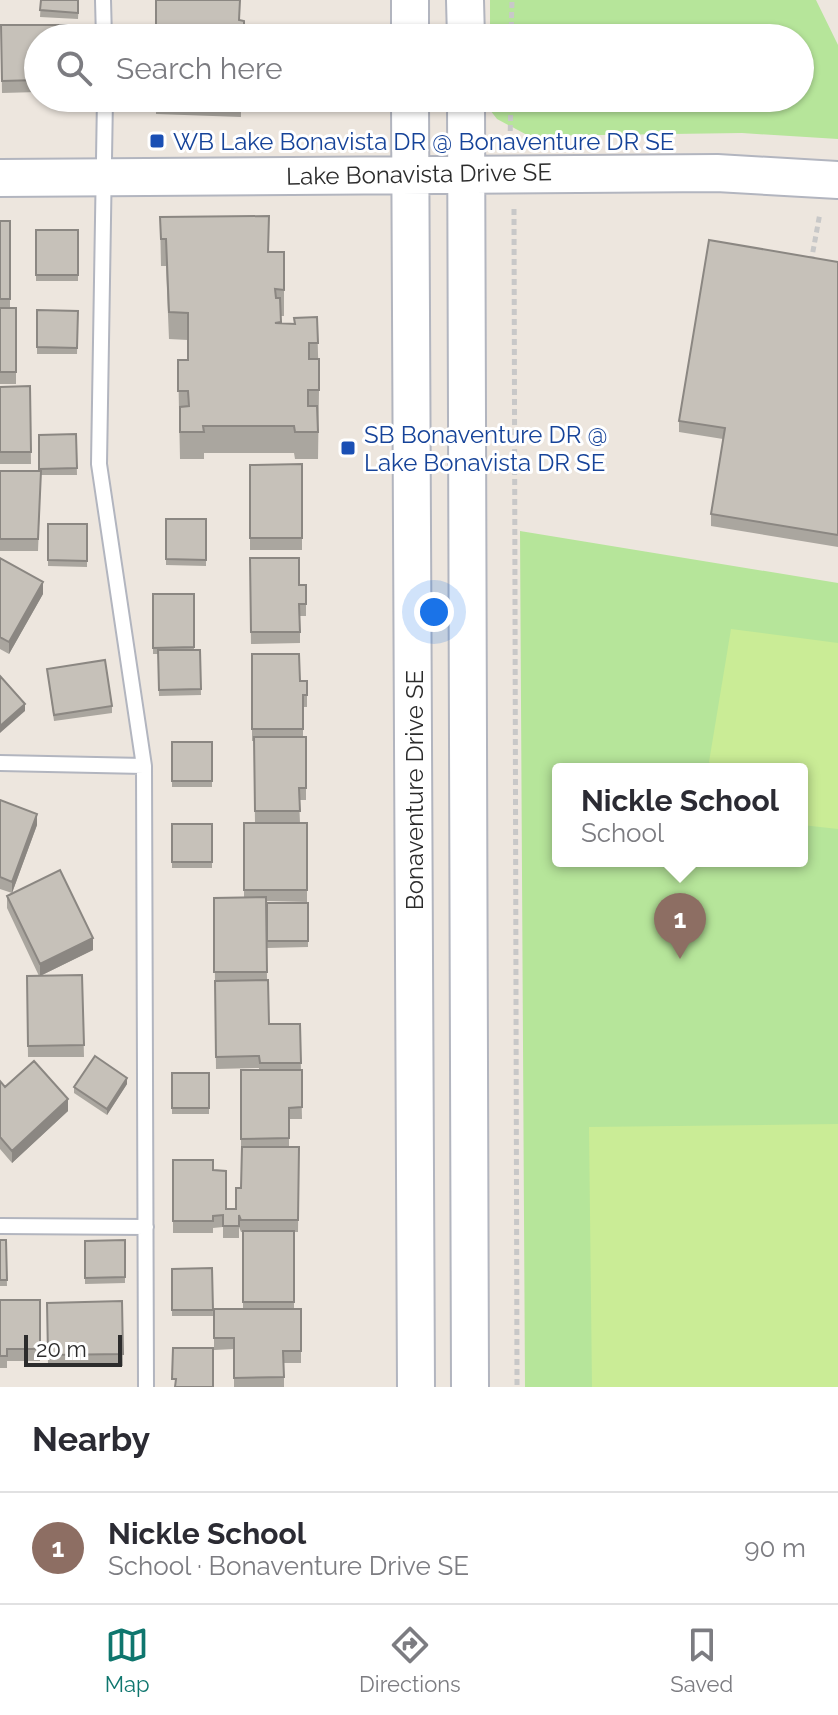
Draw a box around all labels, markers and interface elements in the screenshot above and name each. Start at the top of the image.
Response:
search box [24,24,814,112]
icon: search [52,46,96,90]
text: Search here [116,51,283,86]
place label: WB Lake Bonavista DR @ Bonaventure DR SE [173,127,674,156]
marker: WB Lake Bonavista DR @ Bonaventure DR SE [148,132,166,150]
street label: Lake Bonavista Drive SE [286,157,552,191]
place label: SB Bonaventure DR @ Lake Bonavista DR SE [364,420,608,477]
marker: SB Bonaventure DR @ Lake Bonavista DR SE [339,439,357,457]
your location [414,592,454,632]
street label: Bonaventure Drive SE [400,670,429,910]
popup [552,763,808,867]
text: Nickle School [581,783,779,818]
text: School [581,818,664,848]
pin: 1 [654,893,706,959]
scale bar [24,1331,122,1367]
text: 20 m [36,1336,87,1362]
text: Nearby [32,1419,150,1459]
text: Nickle School [108,1516,306,1551]
text: 1 [52,1533,64,1563]
text: 90 m [744,1533,806,1563]
text: School · Bonaventure Drive SE [108,1551,469,1581]
tab: Map [105,1623,150,1697]
tab: Directions [359,1623,461,1697]
tab: Saved [670,1623,733,1697]

